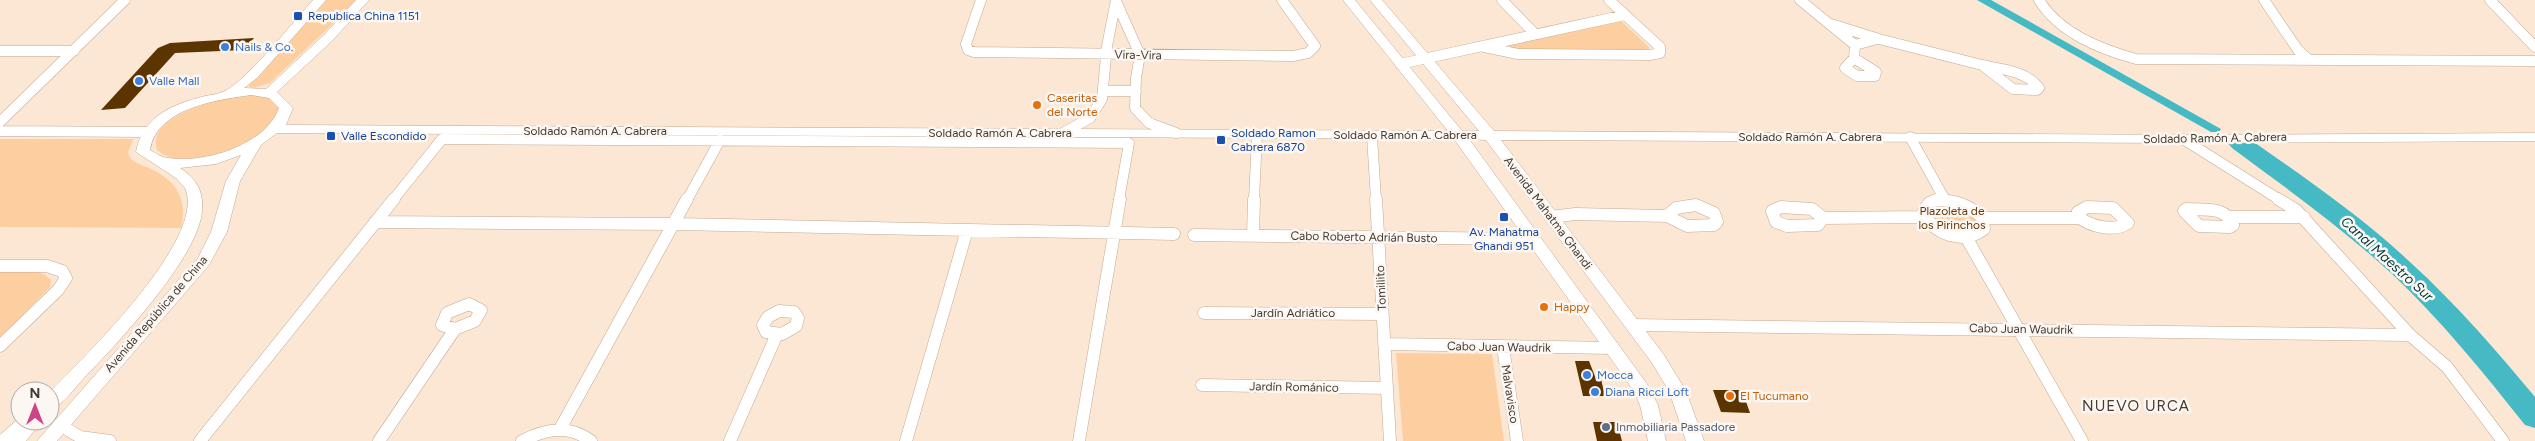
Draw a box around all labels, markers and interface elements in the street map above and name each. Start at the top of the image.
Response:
place label: Republica China 1151 [308,9,420,23]
marker: Republica China 1151 [292,10,304,22]
place label: Nails & Co. [235,40,293,54]
marker: Nails & Co. [219,41,231,53]
street label: Vira-Vira [1114,48,1162,62]
place label: Valle Mall [149,74,199,88]
marker: Valle Mall [133,75,145,87]
place label: Caseritas del Norte [1047,91,1098,119]
marker: Caseritas del Norte [1031,99,1043,111]
street label: Soldado Ramón A. Cabrera [523,124,667,138]
street label: Soldado Ramón A. Cabrera [928,126,1072,140]
place label: Soldado Ramon Cabrera 6870 [1231,126,1316,154]
street label: Soldado Ramón A. Cabrera [1333,128,1477,142]
place label: Valle Escondido [341,129,426,143]
marker: Valle Escondido [325,130,337,142]
street label: Soldado Ramón A. Cabrera [1738,130,1882,144]
street label: Soldado Ramón A. Cabrera [2143,130,2287,146]
marker: Soldado Ramon Cabrera 6870 [1215,134,1227,146]
street label: Avenida Mahatma Ghandi [1501,154,1595,272]
park label: Plazoleta de los Pirinchos [1918,204,1986,232]
marker: Av. Mahatma Ghandi 951 [1498,211,1510,223]
water label: Canal Maestro Sur [2337,213,2438,306]
place label: Av. Mahatma Ghandi 951 [1469,225,1539,253]
street label: Cabo Roberto Adrián Busto [1290,229,1438,245]
street label: Avenida República de China [102,253,210,375]
street label: Tomillito [1373,265,1389,311]
place label: Happy [1554,300,1590,314]
marker: Happy [1538,301,1550,313]
street label: Jardín Adriático [1251,306,1335,320]
street label: Cabo Juan Waudrik [1969,321,2073,337]
street label: Cabo Juan Waudrik [1447,339,1551,355]
street label: Malvavisco [1498,364,1522,424]
place label: Mocca [1597,368,1633,382]
marker: Mocca [1581,369,1593,381]
street label: Jardín Románico [1249,379,1339,395]
north arrow [10,381,60,431]
text: N [30,385,40,402]
place label: Diana Ricci Loft [1605,385,1690,399]
marker: Diana Ricci Loft [1589,386,1601,398]
place label: El Tucumano [1740,389,1809,403]
marker: El Tucumano [1724,390,1736,402]
district label: NUEVO URCA [2082,397,2190,415]
place label: Inmobiliaria Passadore [1616,420,1736,434]
marker: Inmobiliaria Passadore [1600,421,1612,433]

